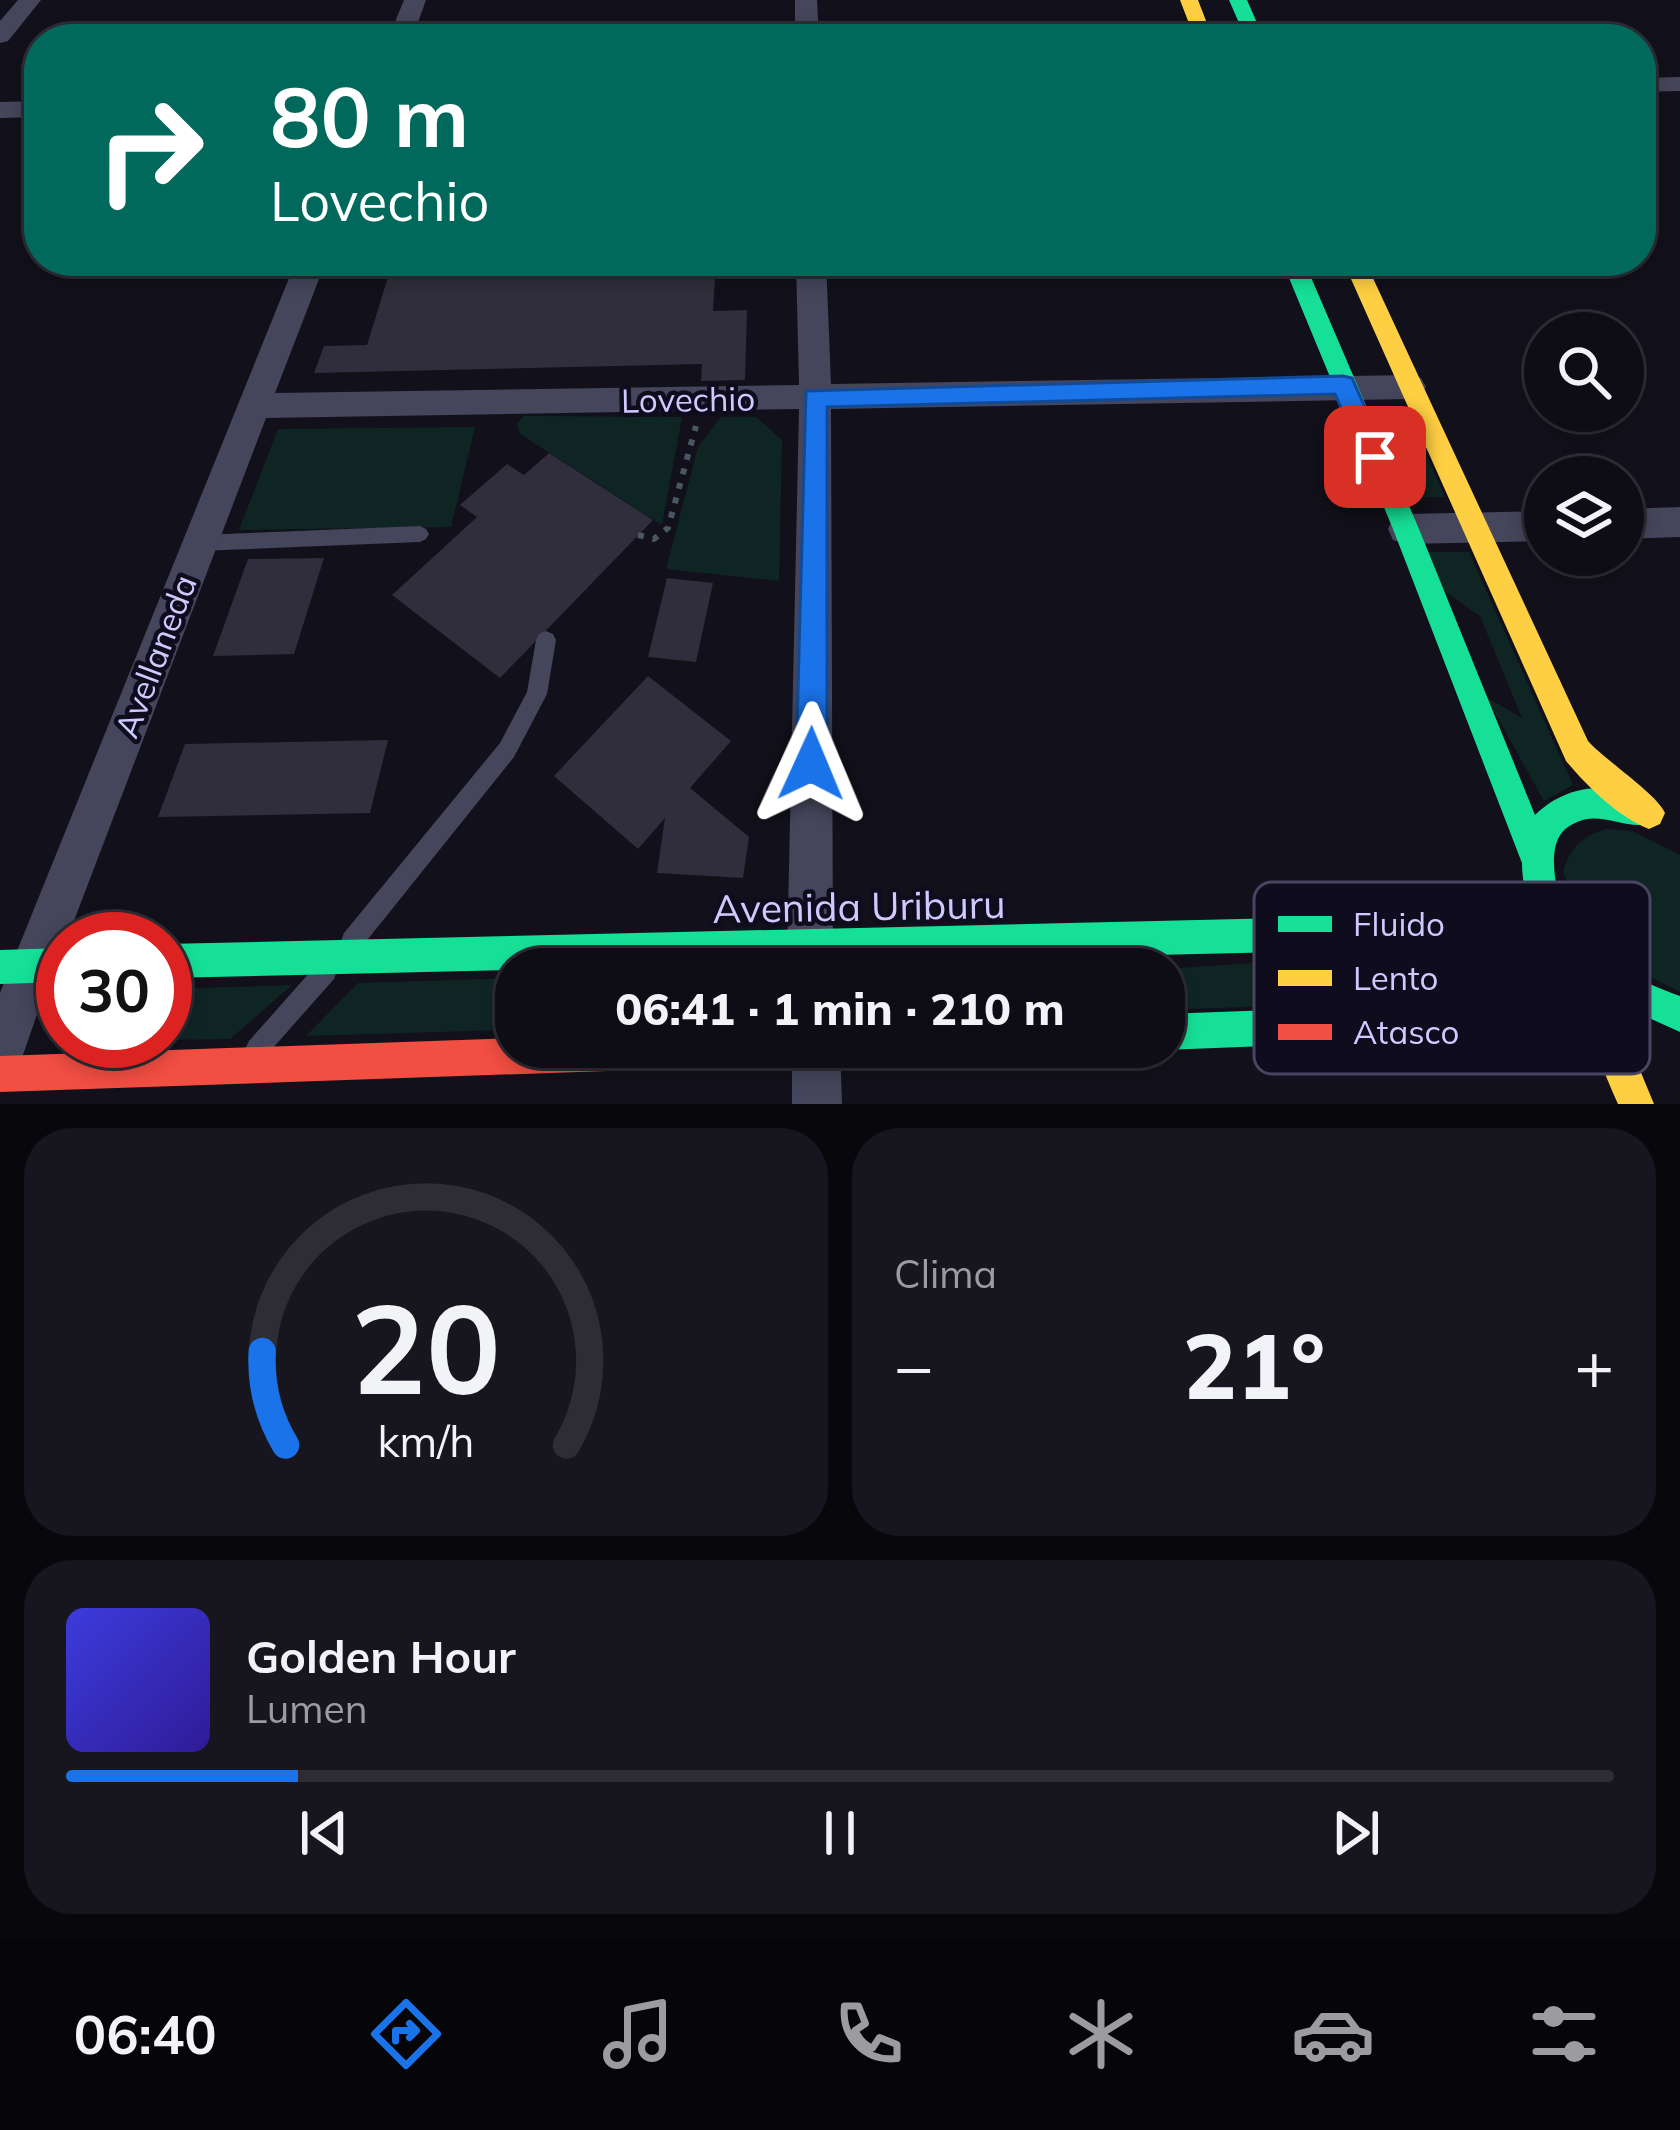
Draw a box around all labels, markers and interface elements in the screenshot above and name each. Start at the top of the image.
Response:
text: 80 m [270,63,469,168]
icon: right [72,72,228,228]
text: Lovechio [270,167,489,235]
map controls [1524,312,1644,576]
button: search [1524,312,1644,432]
street label: Lovechio [621,377,755,421]
pin [1324,406,1426,508]
icon: arrive [1342,424,1408,490]
button: layers [1524,456,1644,576]
street label: Avellaneda [105,569,205,743]
position arrow [748,701,874,827]
street label: Avenida Uriburu [712,879,1006,933]
legend [1254,882,1650,1074]
text: Fluido [1353,903,1445,944]
speed limit sign: 30 [36,912,192,1068]
text: Lento [1353,957,1438,998]
text: 06:41 · 1 min · 210 m [615,980,1065,1036]
text: Atasco [1353,1011,1459,1052]
text: Clima [894,1249,997,1298]
text: 20 [351,1269,501,1425]
text: 21° [1183,1309,1325,1422]
text: − [894,1324,934,1407]
text: + [1574,1324,1614,1407]
text: km/h [377,1414,475,1468]
text: Golden Hour [246,1628,516,1684]
text: Lumen [246,1684,368,1733]
icon: previous [291,1800,357,1866]
icon: pause [807,1800,873,1866]
icon: next [1323,1800,1389,1866]
icon: directions [364,1992,448,2076]
icon: music [596,1992,680,2076]
icon: phone [827,1992,911,2076]
icon: climate [1059,1992,1143,2076]
icon: car [1291,1992,1375,2076]
icon: filters [1522,1992,1606,2076]
text: 06:40 [74,2000,217,2068]

